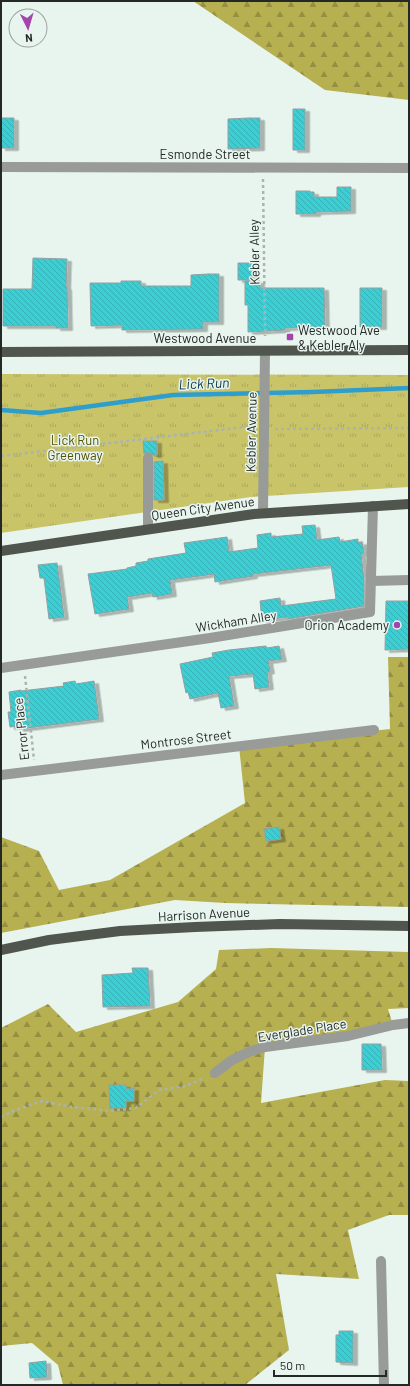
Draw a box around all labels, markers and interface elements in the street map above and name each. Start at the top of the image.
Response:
north arrow [8,8,48,48]
text: N [25,32,33,45]
street label: Esmonde Street [160,146,250,162]
street label: Kebler Alley [245,219,263,285]
place label: Westwood Ave & Kebler Aly [298,322,380,353]
street label: Westwood Avenue [154,330,257,346]
marker: Westwood Ave & Kebler Aly [285,332,295,342]
water label: Lick Run [178,374,230,392]
street label: Kebler Avenue [242,392,260,472]
park label: Lick Run Greenway [47,432,103,463]
street label: Queen City Avenue [151,493,256,523]
street label: Wickham Alley [194,607,278,635]
place label: Orion Academy [304,617,389,633]
marker: Orion Academy [392,620,402,630]
street label: Error Place [10,697,32,761]
street label: Montrose Street [140,726,232,752]
street label: Harrison Avenue [158,904,251,924]
street label: Everglade Place [257,1015,348,1045]
scale bar [274,1352,386,1378]
text: 50 m [280,1358,305,1372]

